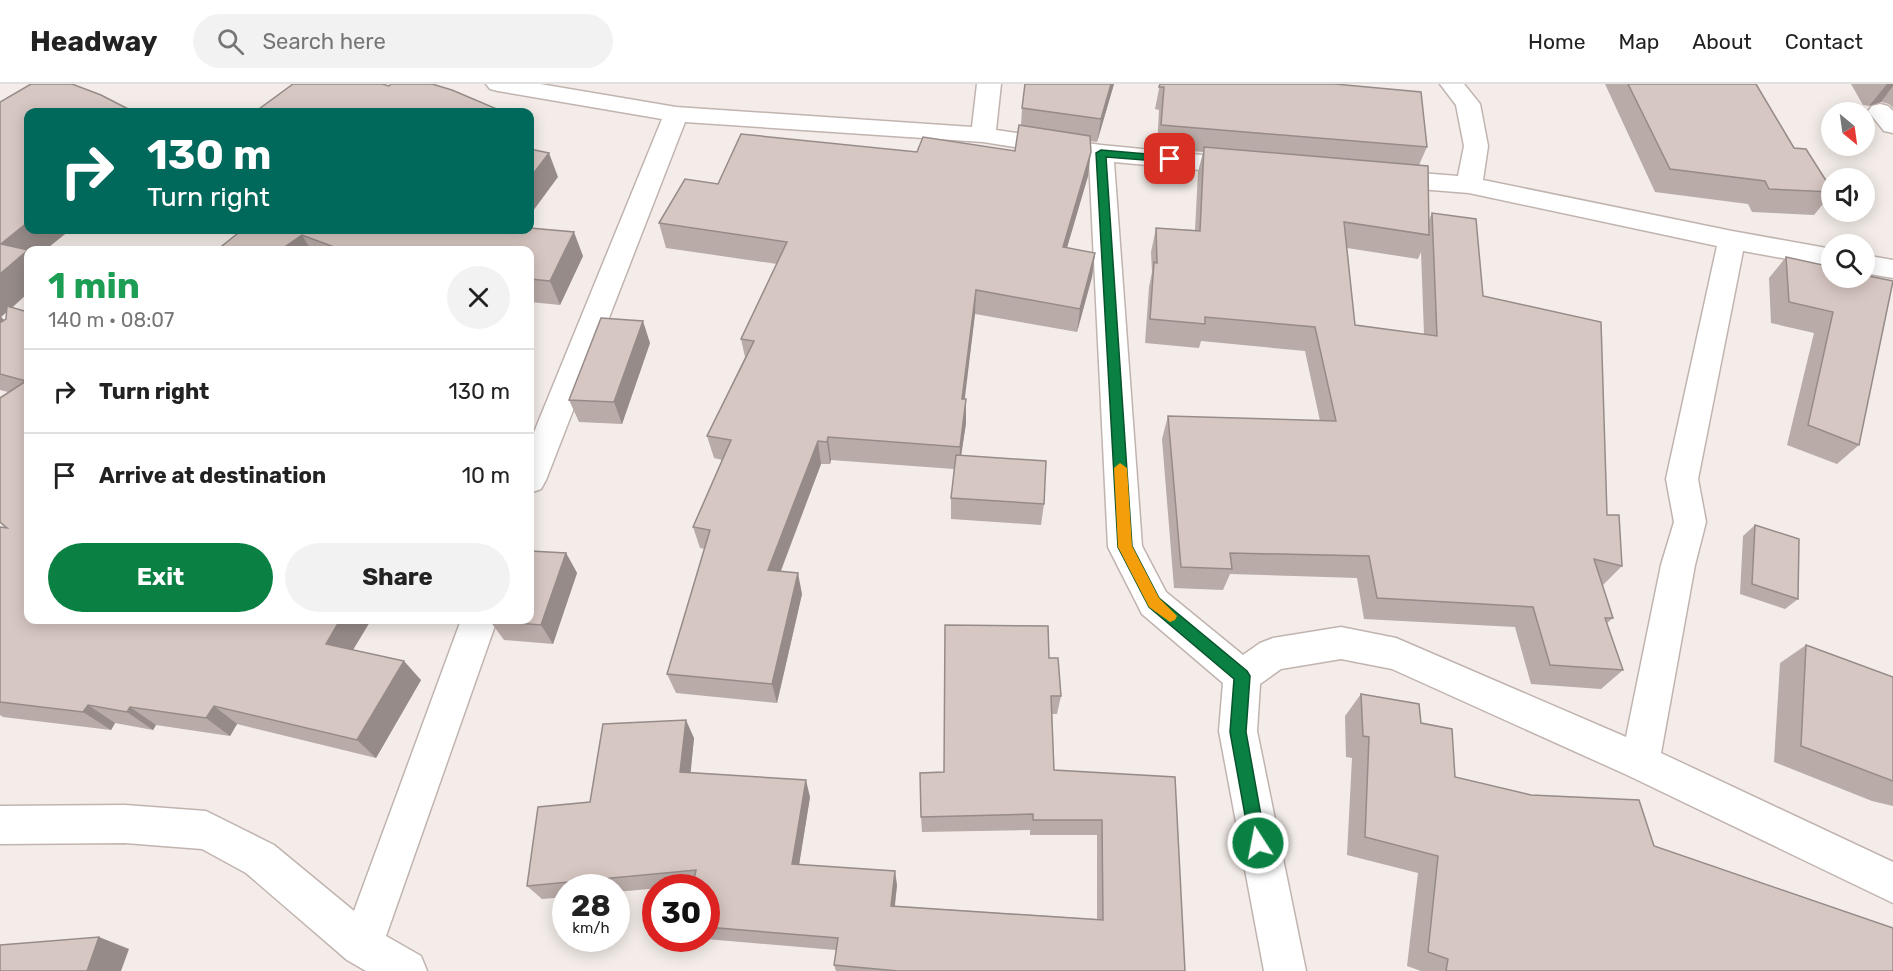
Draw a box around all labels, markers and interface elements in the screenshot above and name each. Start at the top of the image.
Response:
search box [193,14,613,68]
text: Headway [30,25,157,58]
icon: search [214,25,247,58]
text: Search here [262,28,386,55]
text: Home [1528,29,1585,54]
text: Map [1618,29,1659,54]
text: About [1692,29,1752,54]
text: Contact [1785,29,1863,54]
north arrow [1821,102,1875,156]
map controls [1821,102,1875,288]
text: 130 m [147,130,272,180]
icon: right [48,132,126,210]
pin [1144,133,1195,184]
icon: arrive [1153,142,1186,175]
button: sound [1821,168,1875,222]
text: Turn right [147,181,270,213]
button: search [1821,234,1875,288]
text: 1 min [48,264,140,307]
button: close [447,266,510,329]
text: 140 m · 08:07 [48,308,174,332]
icon: right [48,375,81,408]
text: Turn right [99,378,209,405]
text: 130 m [448,378,510,405]
icon: arrive [48,459,81,492]
text: Arrive at destination [99,462,326,489]
text: 10 m [462,462,510,489]
button: Exit [48,543,273,612]
button: Share [285,543,510,612]
position arrow [1226,811,1290,875]
speed limit sign: 30 [642,874,720,952]
text: 28 [571,888,611,924]
text: km/h [572,919,610,937]

